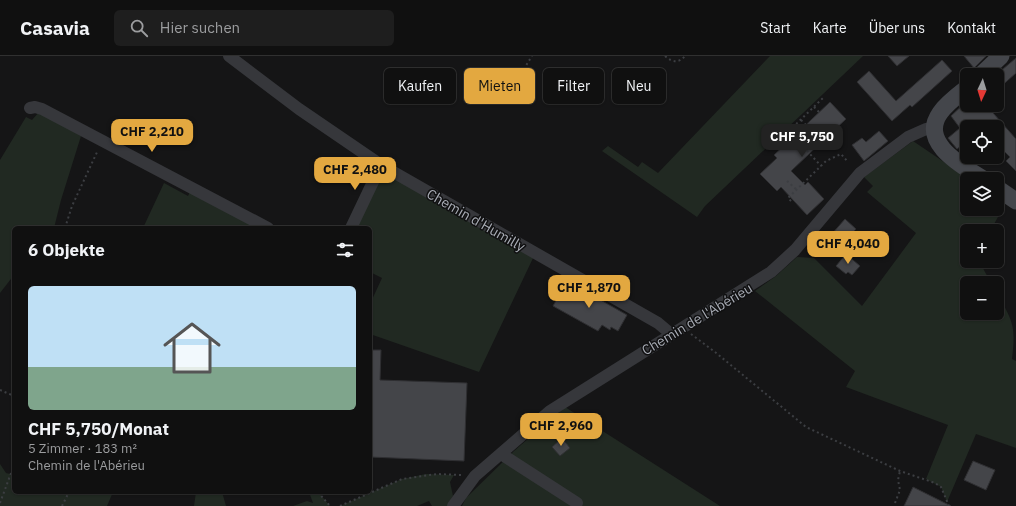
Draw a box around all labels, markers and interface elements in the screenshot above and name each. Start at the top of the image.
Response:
search box [114,10,394,46]
text: Casavia [20,16,90,40]
icon: search [128,17,150,39]
text: Hier suchen [160,18,240,37]
text: Start [760,19,791,37]
text: Karte [813,19,847,37]
text: Über uns [869,19,925,37]
text: Kontakt [947,19,996,37]
chip: Kaufen [384,68,456,104]
chip: Mieten [464,68,535,104]
chip: Filter [543,68,604,104]
chip: Neu [612,68,666,104]
north arrow [960,68,1004,112]
map controls [960,68,1004,320]
pin: CHF 2,210 [106,119,198,153]
button: locate [960,120,1004,164]
text: CHF 2,210 [120,123,184,140]
pin: CHF 5,750 [756,124,848,158]
text: CHF 5,750 [770,128,834,145]
pin: CHF 2,480 [309,157,401,191]
text: CHF 2,480 [323,161,387,178]
button: layers [960,172,1004,216]
street label: Chemin d'Humilly [424,185,528,255]
button: + [960,224,1004,268]
pin: CHF 4,040 [802,231,894,265]
text: CHF 4,040 [816,235,880,252]
text: 6 Objekte [28,239,105,261]
icon: filters [334,239,356,261]
pin: CHF 1,870 [543,275,635,309]
button: − [960,276,1004,320]
text: CHF 1,870 [557,279,621,296]
street label: Chemin de l'Abérieu [638,279,756,359]
icon: home [156,312,228,384]
pin: CHF 2,960 [515,413,607,447]
text: CHF 2,960 [529,417,593,434]
text: CHF 5,750/Monat [28,418,169,440]
text: 5 Zimmer · 183 m² [28,440,137,457]
text: Chemin de l'Abérieu [28,457,145,474]

